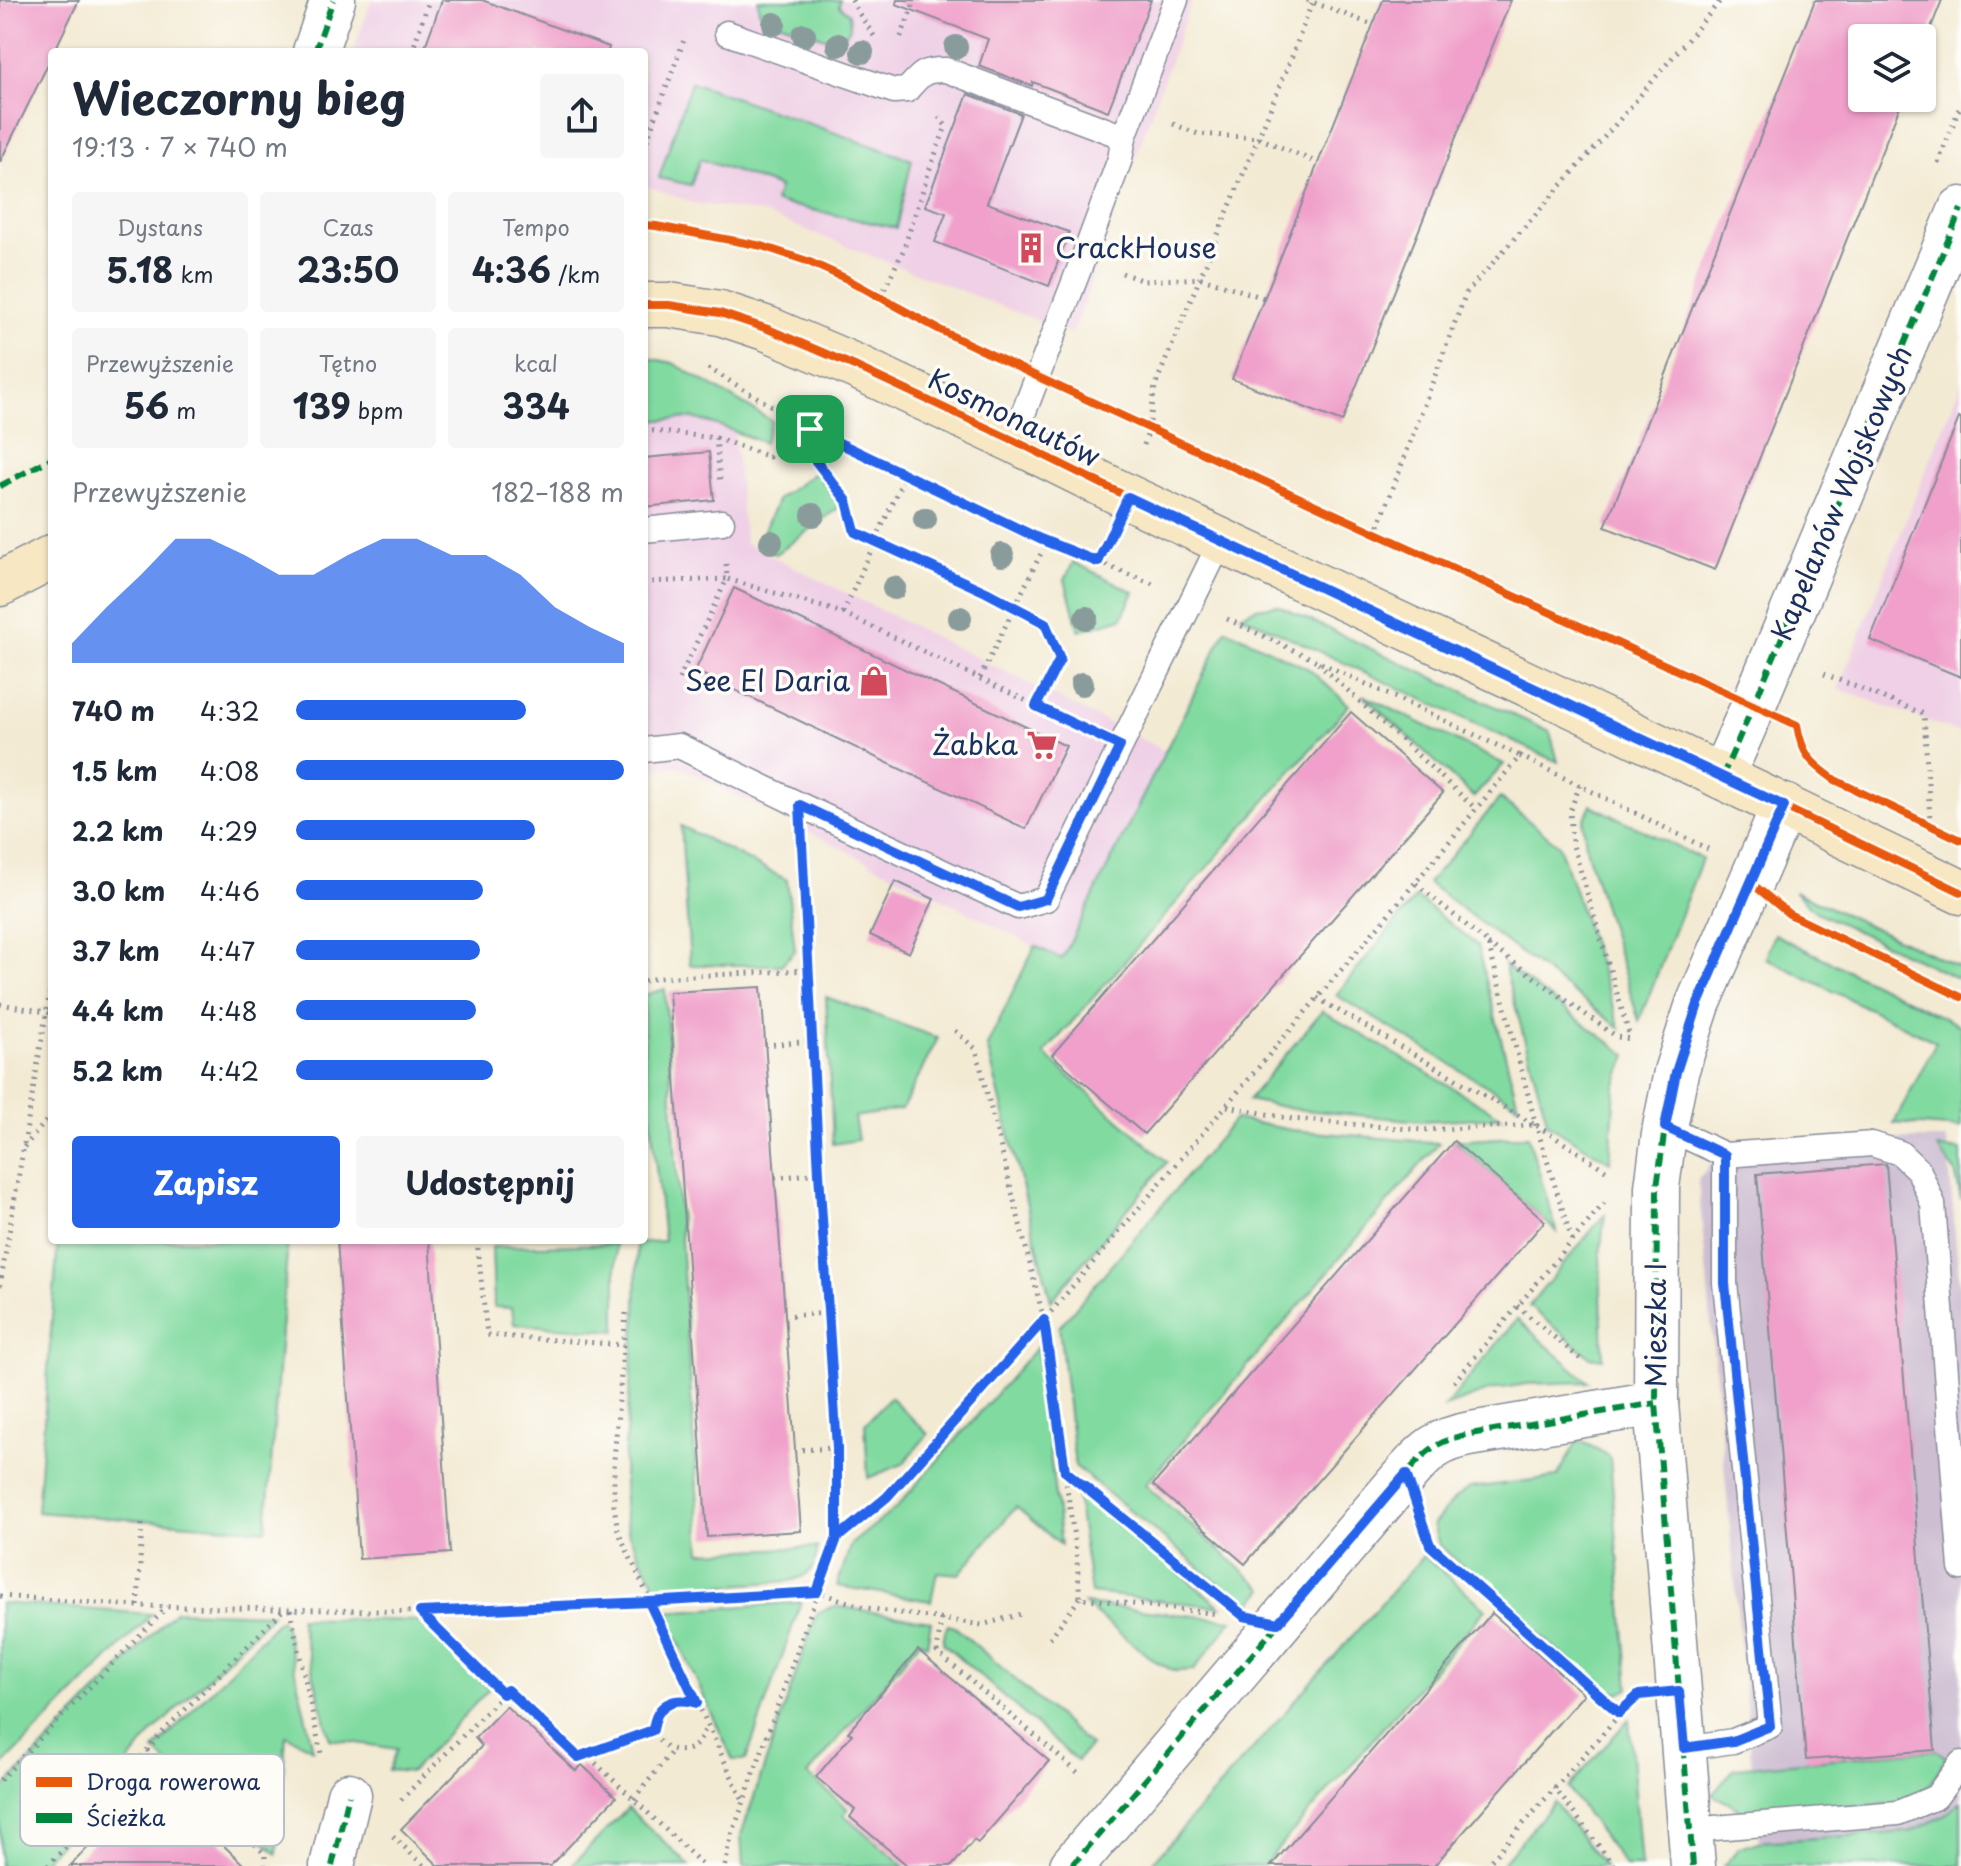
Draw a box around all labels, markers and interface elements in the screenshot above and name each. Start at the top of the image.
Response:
map controls [1848,24,1936,112]
button: layers [1848,24,1936,112]
text: Wieczorny bieg [72,64,406,130]
button: share [540,74,624,158]
text: 19:13 · 7 × 740 m [72,127,288,166]
text: Dystans [117,210,203,243]
text: Czas [323,210,373,243]
text: Tempo [502,210,570,243]
place label: CrackHouse [1055,225,1217,268]
building icon: CrackHouse [1014,231,1048,265]
text: 5.18 [106,243,173,295]
text: 23:50 [297,243,399,295]
text: 4:36 [472,243,551,295]
text: km [173,257,214,290]
text: /km [551,257,600,290]
street label: Kapelanów Wojskowych [1759,338,1922,647]
text: Przewyższenie [86,346,234,379]
text: Tętno [319,346,377,379]
text: kcal [514,346,558,379]
street label: Kosmonautów [921,356,1108,477]
text: 56 [124,379,169,431]
text: 139 [292,379,351,431]
text: 334 [502,379,570,431]
text: m [169,393,196,426]
text: bpm [351,393,404,426]
pin [776,395,844,463]
icon: arrive [788,407,832,451]
text: Przewyższenie [72,472,247,511]
text: 182–188 m [491,472,624,511]
place label: See El Daria [685,658,850,701]
shop icon: See El Daria [857,664,891,698]
text: 740 m [72,691,155,730]
text: 4:32 [200,691,260,730]
place label: Żabka [932,722,1019,765]
supermarket icon: Żabka [1025,728,1059,762]
text: 1.5 km [72,751,158,790]
text: 4:08 [200,751,260,790]
text: 2.2 km [72,811,163,850]
text: 4:29 [200,811,258,850]
text: 3.0 km [72,871,165,910]
text: 4:46 [200,871,260,910]
text: 3.7 km [72,931,160,970]
text: 4:47 [200,931,255,970]
text: 4.4 km [72,991,164,1030]
text: 4:48 [200,991,258,1030]
text: 5.2 km [72,1051,163,1090]
text: 4:42 [200,1051,259,1090]
button: Zapisz [72,1136,340,1228]
button: Udostępnij [356,1136,624,1228]
street label: Mieszka I [1633,1263,1676,1387]
legend [20,1754,284,1846]
text: Droga rowerowa [86,1764,261,1797]
text: Ścieżka [86,1800,166,1833]

